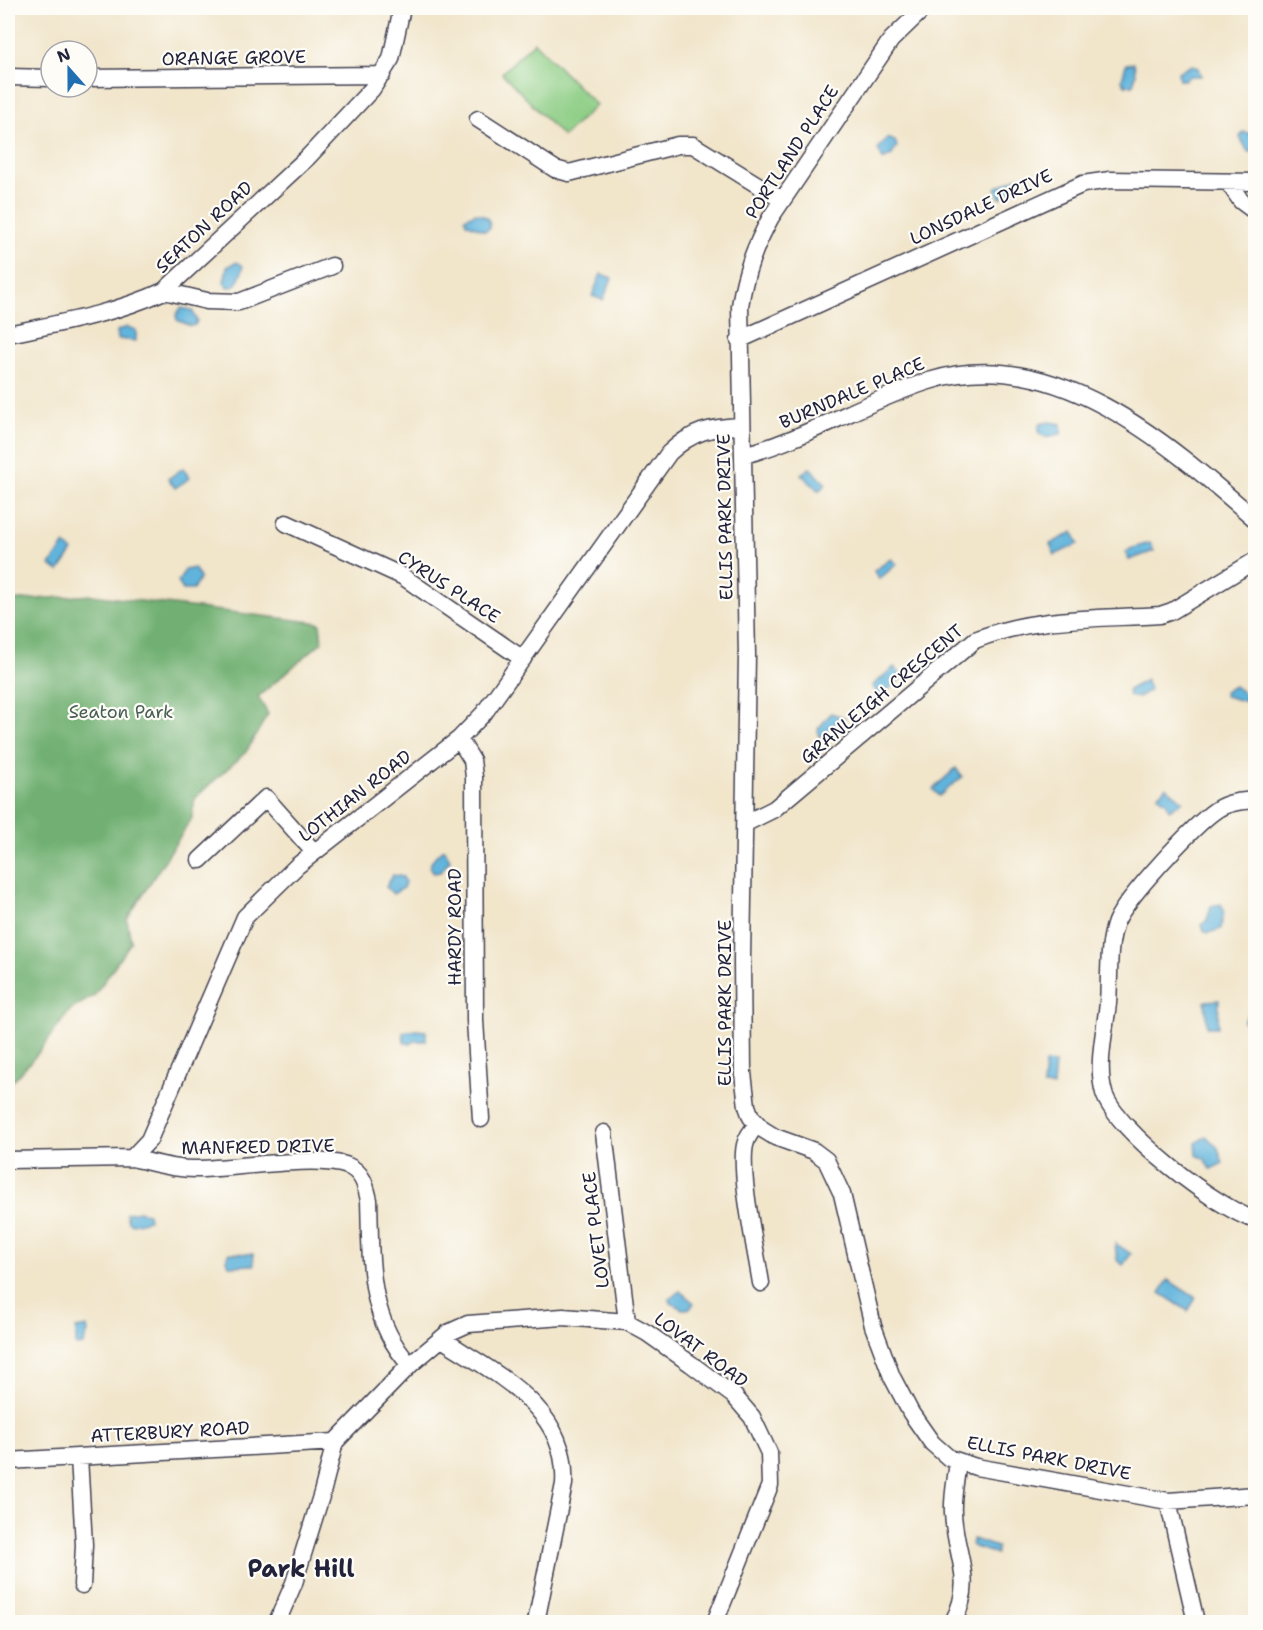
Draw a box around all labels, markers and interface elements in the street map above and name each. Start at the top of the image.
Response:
north arrow [39,39,99,99]
text: N [54,43,73,68]
street label: ORANGE GROVE [162,45,306,71]
street label: PORTLAND PLACE [740,80,844,224]
street label: LONSDALE DRIVE [906,163,1056,251]
street label: SEATON ROAD [150,176,258,278]
street label: BURNDALE PLACE [776,352,928,434]
street label: ELLIS PARK DRIVE [712,433,738,601]
street label: CYRUS PLACE [393,545,505,629]
street label: GRANLEIGH CRESCENT [796,619,968,769]
park label: Seaton Park [69,700,173,724]
street label: LOTHIAN ROAD [294,744,416,848]
street label: HARDY ROAD [443,868,467,986]
street label: ELLIS PARK DRIVE [713,920,737,1086]
street label: MANFRED DRIVE [181,1134,335,1160]
street label: LOVET PLACE [577,1170,615,1290]
street label: LOVAT ROAD [649,1307,753,1393]
street label: ATTERBURY ROAD [90,1416,250,1448]
street label: ELLIS PARK DRIVE [965,1430,1133,1486]
district label: Park Hill [247,1553,355,1585]

